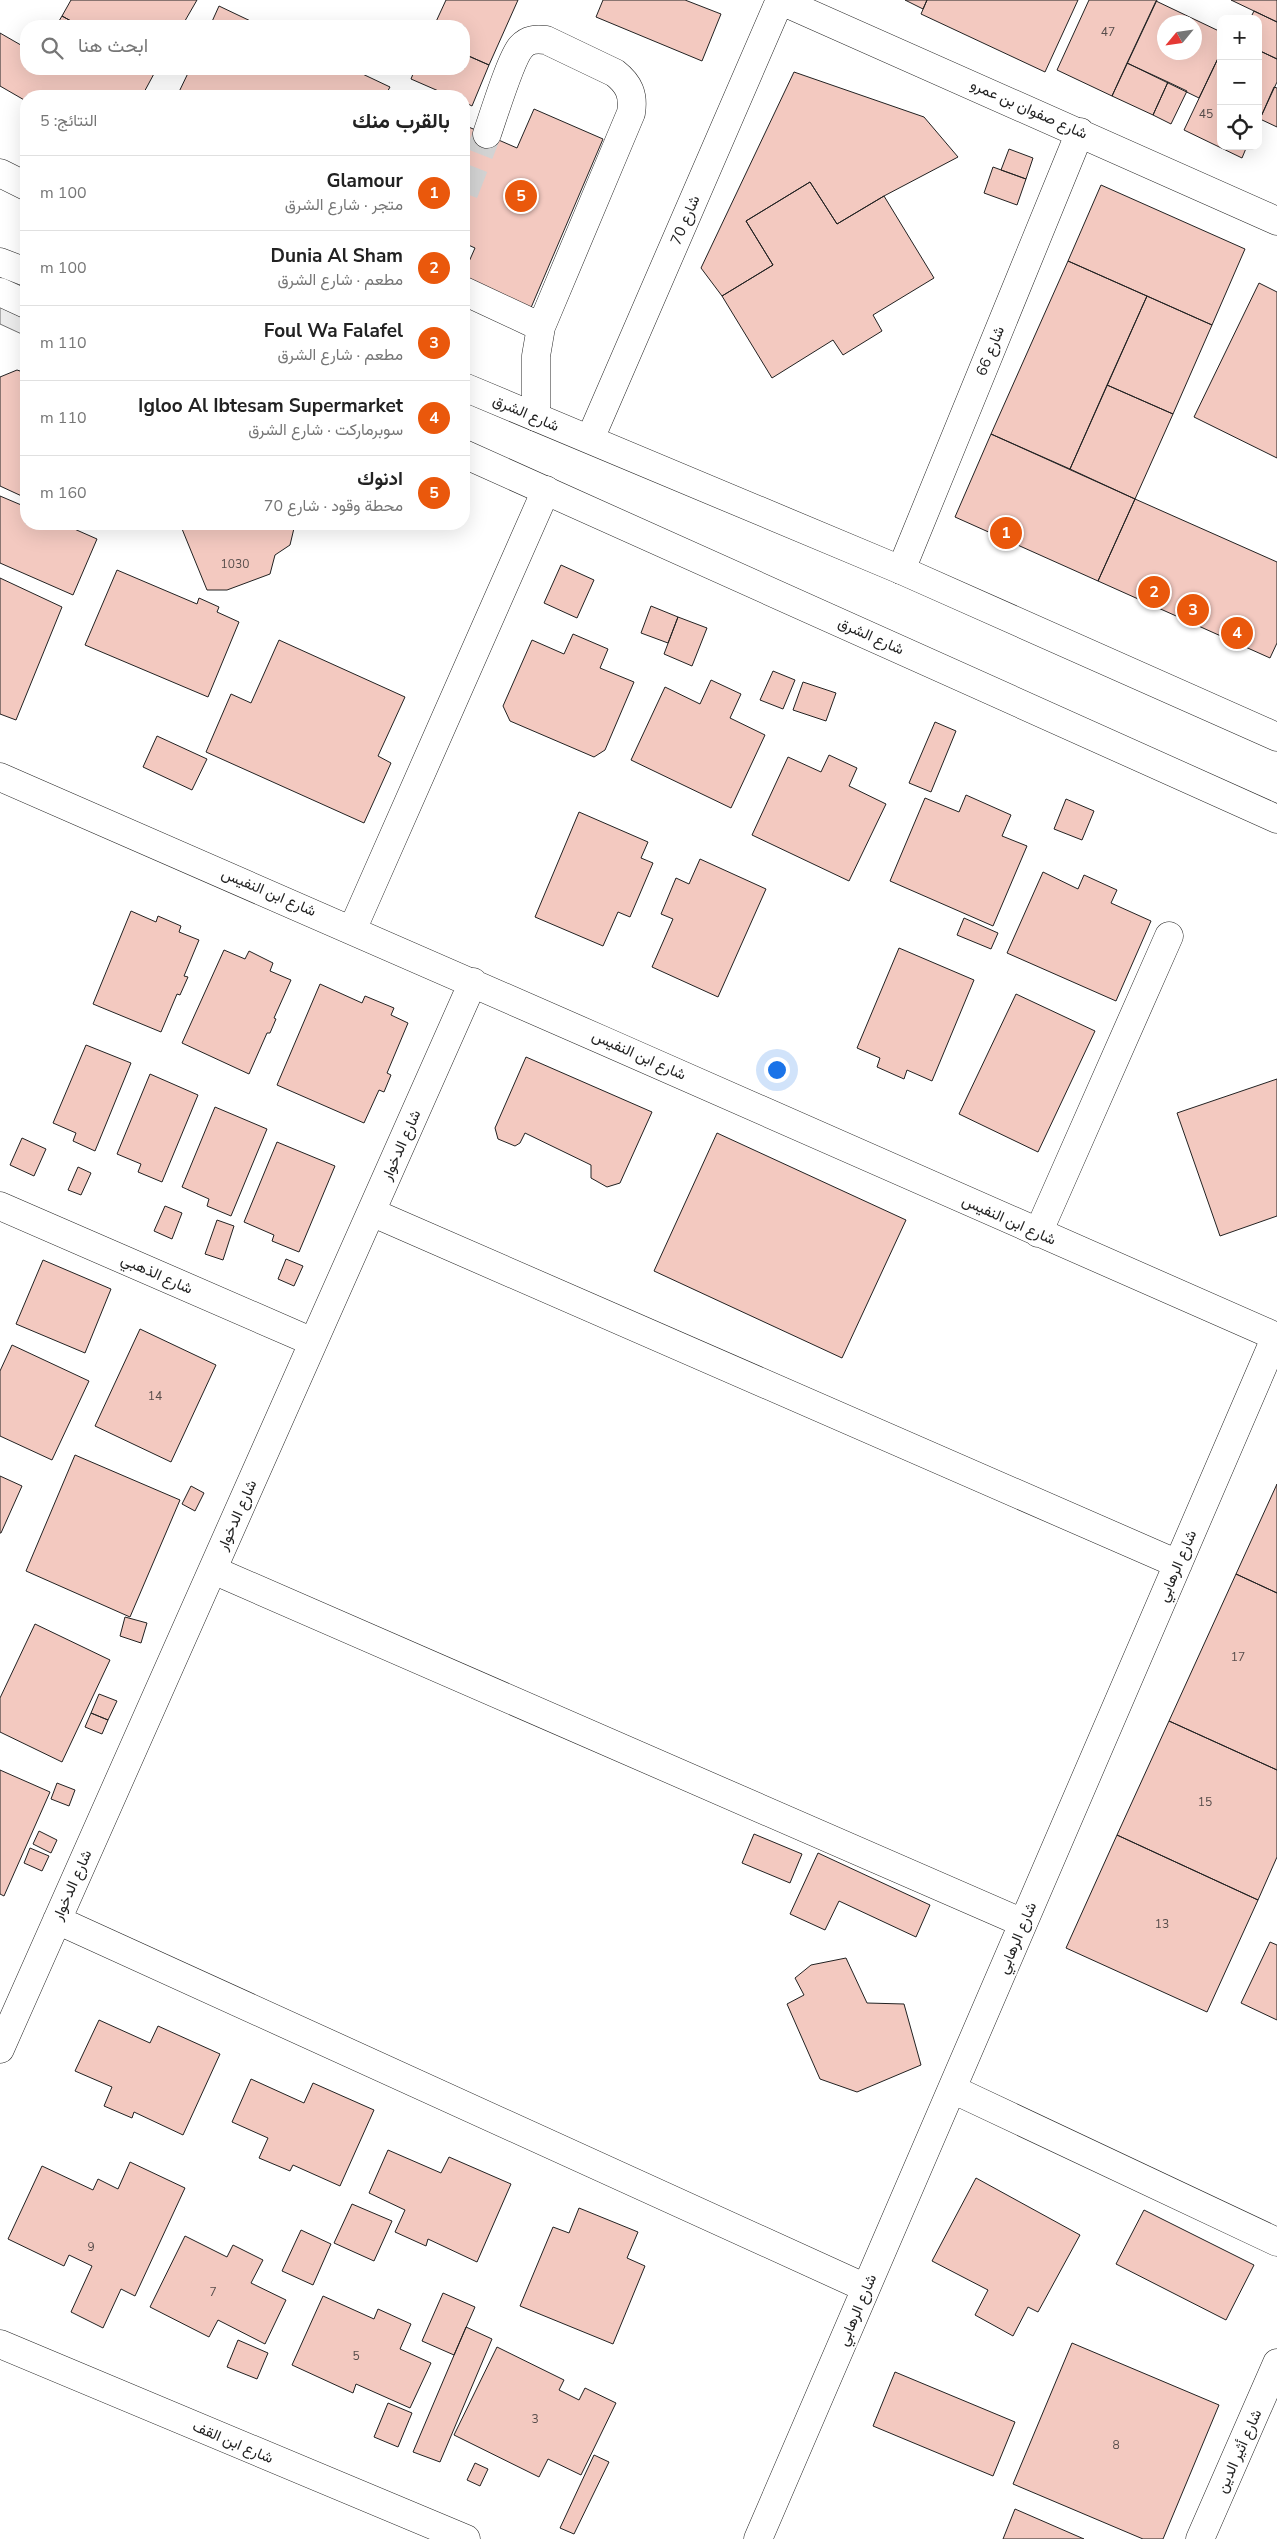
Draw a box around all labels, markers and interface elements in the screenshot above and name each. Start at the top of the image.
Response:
north arrow [1157,15,1202,60]
map controls [1217,15,1262,150]
button: + [1217,15,1262,60]
search box [20,20,470,75]
house number: 47 [1101,24,1115,40]
text: ابحث هنا [78,33,148,59]
icon: search [38,34,66,62]
button: − [1217,60,1262,105]
street label: شارع صفوان بن عمرو [967,74,1091,145]
button: locate [1217,105,1262,150]
house number: 45 [1199,106,1213,122]
text: بالقرب منك [352,107,450,135]
text: النتائج: 5 [40,110,97,132]
text: Glamour [327,168,403,194]
pin: 5 [505,177,537,215]
text: 100 m [40,182,87,204]
text: 1 [429,182,439,204]
street label: شارع 70 [666,192,705,248]
text: متجر · شارع الشرق [285,194,403,216]
text: Dunia Al Sham [271,243,403,269]
text: 100 m [40,257,87,279]
text: 2 [429,257,439,279]
text: مطعم · شارع الشرق [278,269,403,291]
text: Foul Wa Falafel [264,318,403,344]
street label: شارع 66 [971,323,1010,379]
text: 110 m [40,332,87,354]
text: 3 [429,332,439,354]
text: مطعم · شارع الشرق [278,344,403,366]
street label: شارع الشرق [489,390,562,437]
text: Igloo Al Ibtesam Supermarket [138,393,403,419]
text: 110 m [40,407,87,429]
text: 4 [429,407,439,429]
text: سوبرماركت · شارع الشرق [248,419,403,441]
text: ادنوك [357,466,403,492]
text: 160 m [40,482,87,504]
text: 5 [429,482,439,504]
text: محطة وقود · شارع 70 [264,495,403,517]
pin: 1 [990,514,1022,552]
house number: 1030 [221,556,249,572]
pin: 2 [1138,573,1170,611]
pin: 3 [1177,591,1209,629]
street label: شارع الشرق [834,613,907,660]
pin: 4 [1221,614,1253,652]
street label: شارع ابن النفيس [218,863,320,922]
street label: شارع ابن النفيس [588,1025,689,1086]
your location [764,1057,790,1083]
street label: شارع الدخوار [376,1106,426,1185]
street label: شارع ابن النفيس [958,1190,1059,1251]
street label: شارع الذهبي [117,1249,196,1302]
house number: 14 [148,1388,162,1404]
street label: شارع الدخوار [212,1476,262,1555]
street label: شارع الرهابي [1153,1527,1204,1606]
house number: 17 [1231,1649,1245,1665]
house number: 15 [1198,1794,1212,1810]
street label: شارع الدخوار [47,1846,97,1925]
street label: شارع الرهابي [993,1899,1044,1978]
house number: 13 [1155,1916,1169,1932]
house number: 9 [87,2239,95,2255]
street label: شارع الرهابي [833,2271,884,2350]
house number: 7 [209,2284,217,2300]
house number: 5 [352,2348,360,2364]
street label: شارع أثير الدين [1212,2406,1267,2496]
house number: 3 [531,2411,539,2427]
street label: شارع ابن القف [189,2416,277,2469]
house number: 8 [1112,2437,1120,2453]

